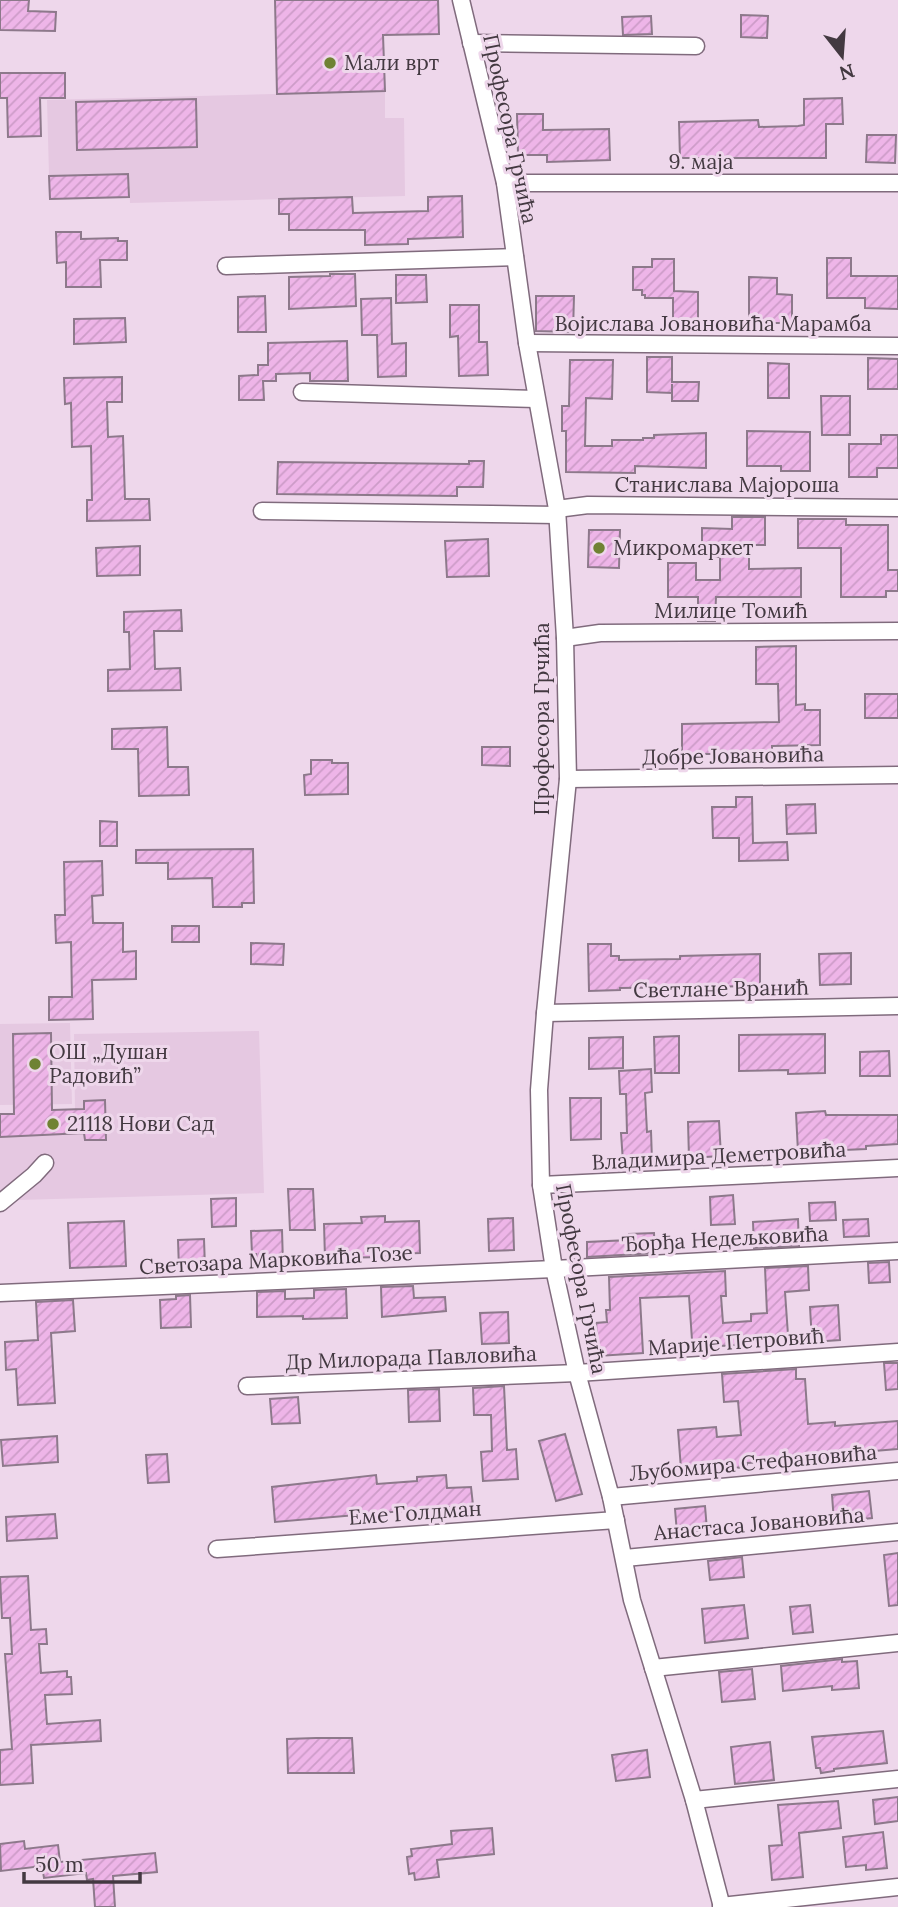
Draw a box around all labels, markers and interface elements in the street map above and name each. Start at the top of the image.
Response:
north arrow [807,21,877,91]
street label: Професора Грчића [477,32,544,226]
place label: Мали врт [344,49,439,76]
marker: Мали врт [322,55,338,71]
text: N [836,59,858,86]
street label: 9. маја [668,148,734,175]
street label: Војислава Јовановића Марамба [554,310,872,337]
street label: Станислава Мајороша [615,471,840,498]
place label: Микромаркет [613,534,753,561]
marker: Микромаркет [591,540,607,556]
street label: Милице Томић [654,597,808,624]
street label: Професора Грчића [528,622,555,816]
street label: Добре Јовановића [642,740,825,771]
street label: Светлане Вранић [633,973,809,1004]
place label: ОШ „Душан Радовић” [49,1038,168,1089]
marker: ОШ „Душан Радовић” [27,1056,43,1072]
place label: 21118 Нови Сад [67,1110,214,1137]
marker: 21118 Нови Сад [45,1116,61,1132]
street label: Владимира Деметровића [591,1135,847,1176]
street label: Професора Грчића [550,1182,613,1376]
street label: Ђорђа Недељковића [621,1220,829,1257]
street label: Светозара Марковића Тозе [139,1239,413,1280]
street label: Марије Петровић [647,1322,825,1361]
street label: Др Милорада Павловића [285,1340,537,1375]
street label: Љубомира Стефановића [628,1438,878,1487]
street label: Еме Голдман [347,1494,482,1531]
street label: Анастаса Јовановића [651,1501,866,1546]
scale bar [24,1840,140,1884]
text: 50 m [35,1851,84,1878]

